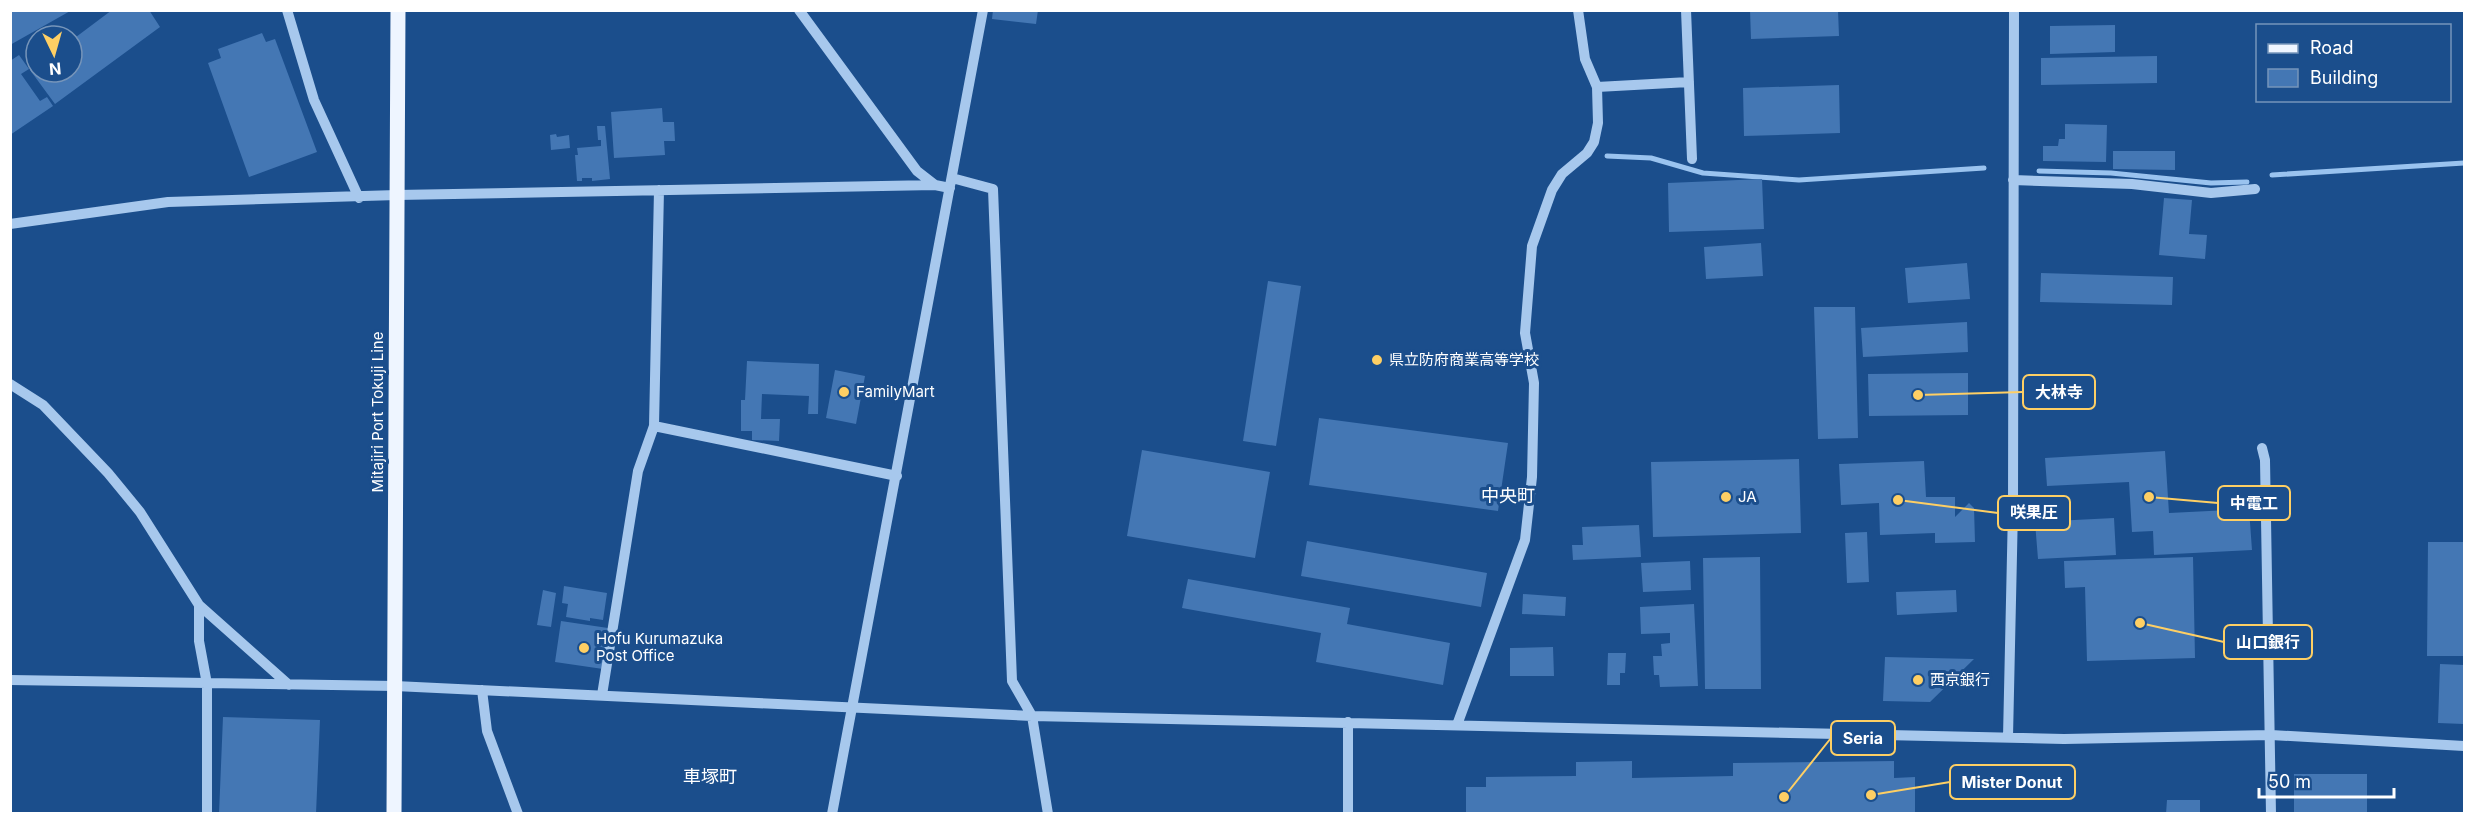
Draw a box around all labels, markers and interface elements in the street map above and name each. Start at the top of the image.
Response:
north arrow [24,24,84,84]
legend [2256,24,2451,102]
text: Road [2310,37,2353,58]
text: N [48,58,62,79]
text: Building [2310,67,2378,88]
street label: Mitajiri Port Tokuji Line [368,332,387,492]
place label: 県立防府商業高等学校 [1389,350,1539,369]
marker: 県立防府商業高等学校 [1370,353,1384,367]
callout: 大林寺 [2023,375,2095,409]
place label: FamilyMart [856,382,935,401]
text: 大林寺 [2035,382,2083,402]
marker: FamilyMart [837,385,851,399]
district label: 中央町 [1481,485,1535,506]
callout: 中電工 [2218,486,2290,520]
place label: JA [1738,487,1757,506]
marker: JA [1719,490,1733,504]
text: 中電工 [2230,493,2278,513]
callout: 咲果圧 [1998,496,2070,530]
text: 咲果圧 [2010,502,2058,522]
callout: 山口銀行 [2224,625,2312,659]
place label: Hofu Kurumazuka Post Office [596,629,723,665]
text: 山口銀行 [2236,632,2300,652]
marker: Hofu Kurumazuka Post Office [577,641,591,655]
place label: 西京銀行 [1930,670,1990,689]
marker: 西京銀行 [1911,673,1925,687]
callout: Seria [1831,721,1895,755]
text: Seria [1843,728,1883,748]
scale bar [2259,761,2394,799]
callout: Mister Donut [1950,765,2075,799]
district label: 車塚町 [683,766,737,787]
text: 50 m [2268,771,2311,792]
text: Mister Donut [1962,772,2063,792]

